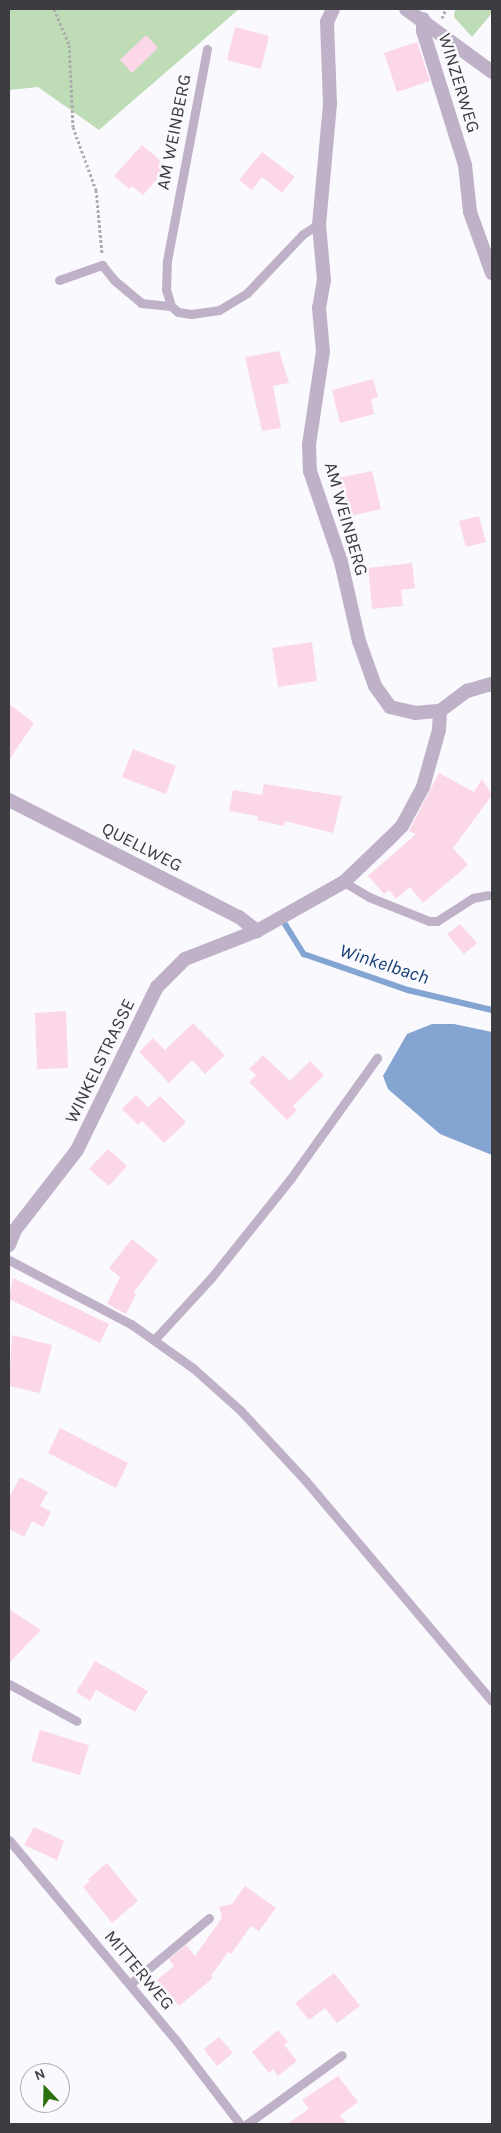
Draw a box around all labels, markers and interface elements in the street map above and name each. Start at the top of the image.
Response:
street label: WINZERWEG [434,31,484,135]
street label: AM WEINBERG [152,72,196,192]
street label: AM WEINBERG [319,460,373,578]
street label: QUELLWEG [98,818,186,876]
water label: Winkelbach [336,940,432,990]
street label: WINKELSTRASSE [60,995,140,1127]
street label: MITTERWEG [99,1926,179,2014]
north arrow [20,2063,70,2113]
text: N [32,2065,48,2084]

